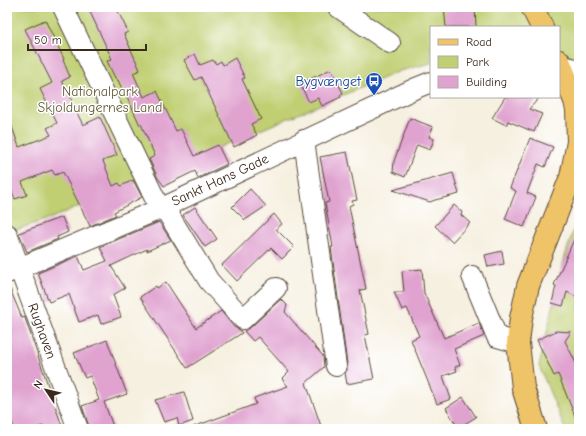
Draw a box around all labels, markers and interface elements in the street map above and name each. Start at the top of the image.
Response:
scale bar [28,26,146,52]
legend [430,26,560,98]
text: 50 m [34,33,62,47]
text: Road [466,35,492,49]
text: Park [466,55,489,69]
bus stop icon: Bygvænget [364,71,384,96]
place label: Bygvænget [296,73,362,90]
text: Building [466,75,507,89]
park label: Nationalpark Skjoldungernes Land [38,83,163,116]
street label: Sankt Hans Gade [169,150,271,210]
street label: Rughaven [24,301,60,361]
north arrow [26,370,66,410]
text: N [31,378,46,391]

